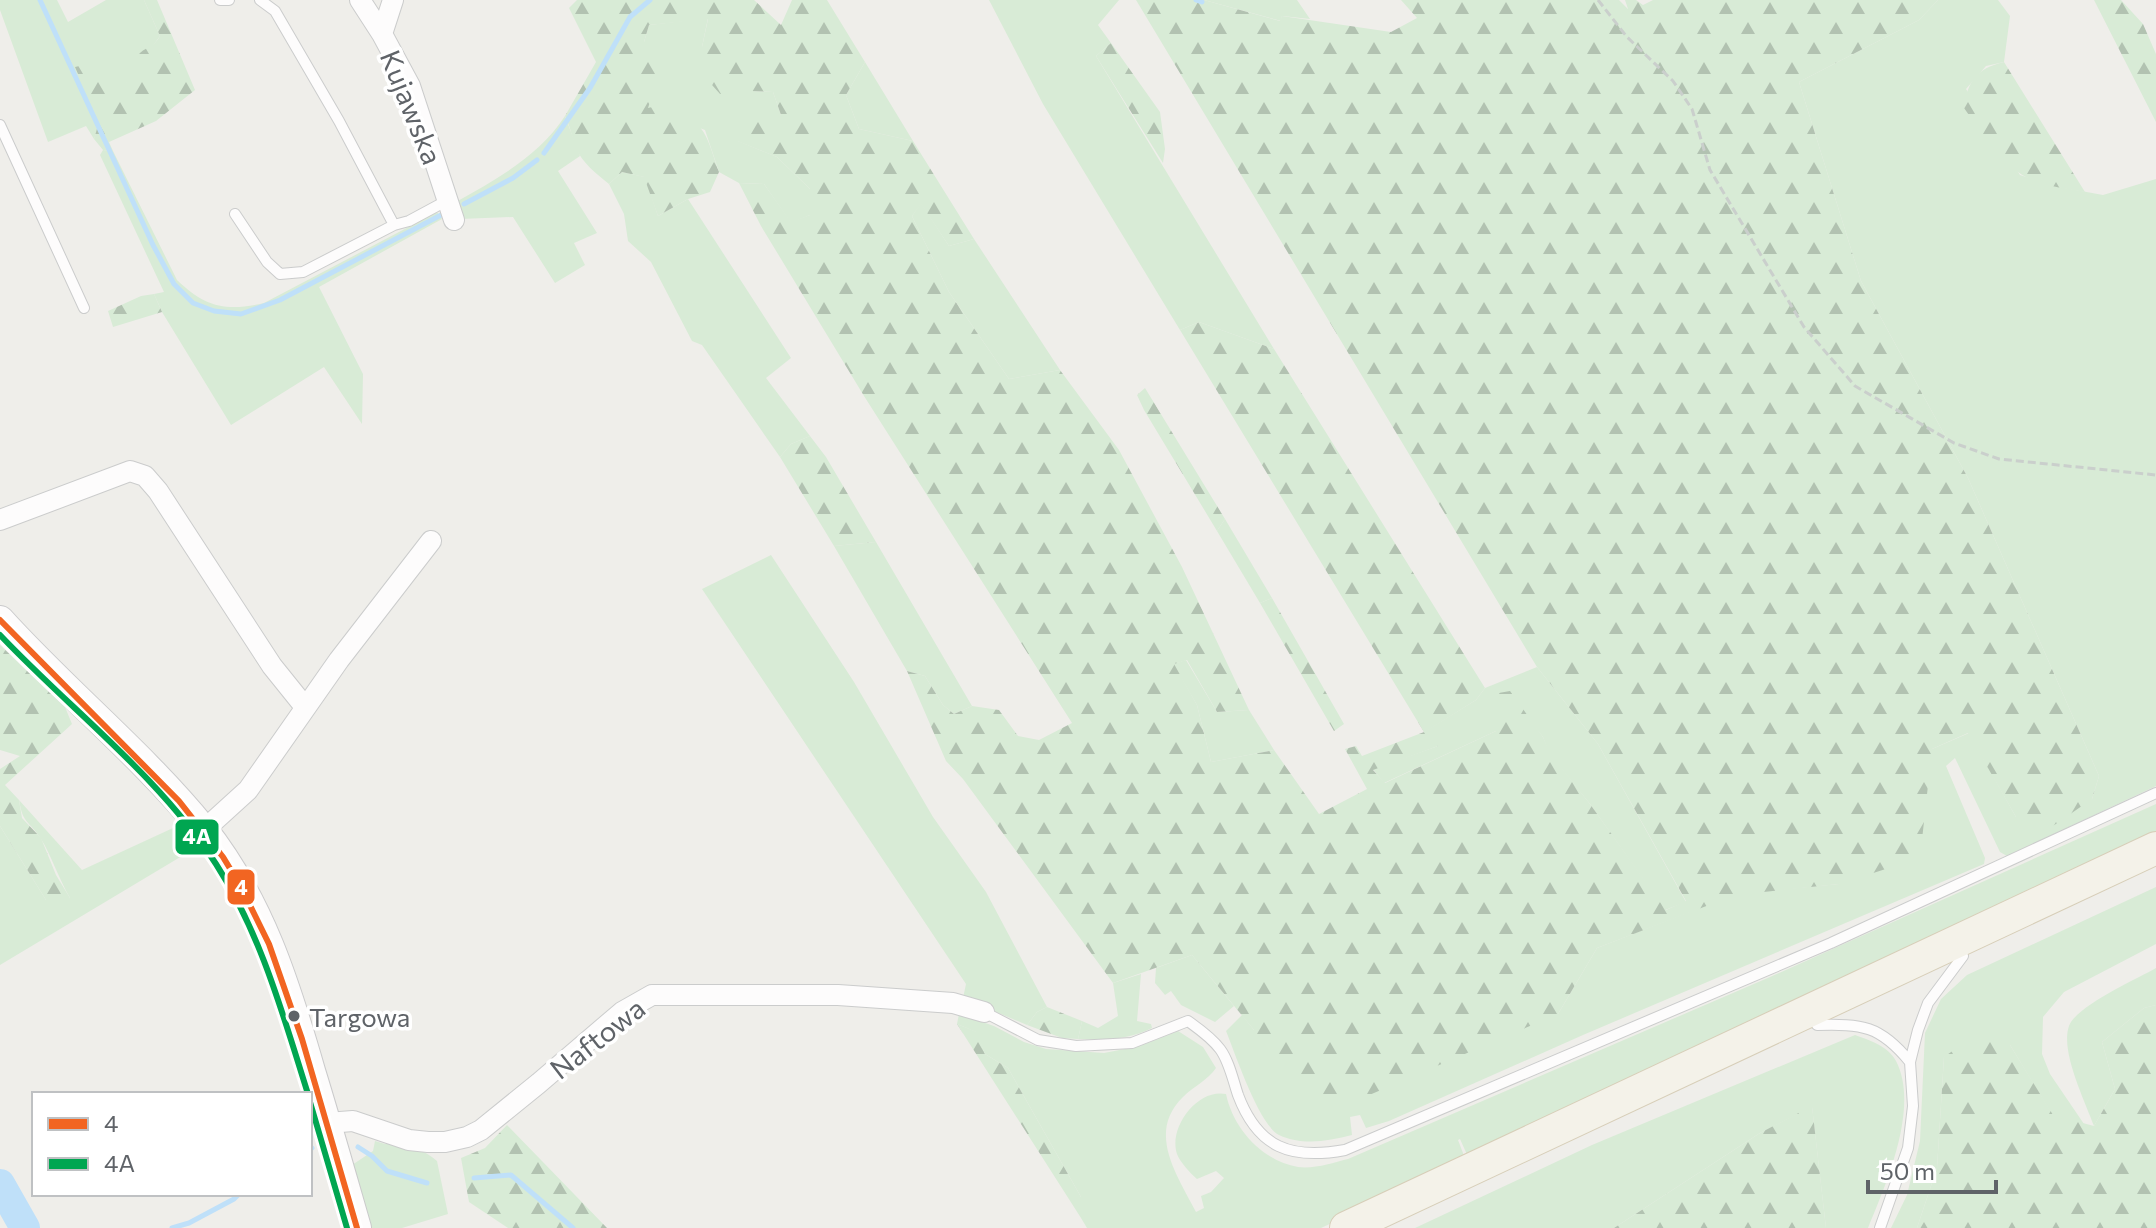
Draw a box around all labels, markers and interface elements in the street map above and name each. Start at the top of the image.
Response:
street label: Kujawska [374,45,450,169]
line badge: 4A [174,818,220,856]
text: 4A [182,822,212,849]
line badge: 4 [226,868,256,906]
text: 4 [234,873,248,900]
street label: Naftowa [543,990,651,1086]
place label: Targowa [309,1001,410,1032]
marker: Targowa [286,1008,302,1024]
legend [32,1092,312,1196]
text: 4 [104,1108,118,1137]
scale bar [1868,1144,1996,1194]
text: 4A [104,1148,135,1177]
text: 50 m [1880,1156,1935,1185]

